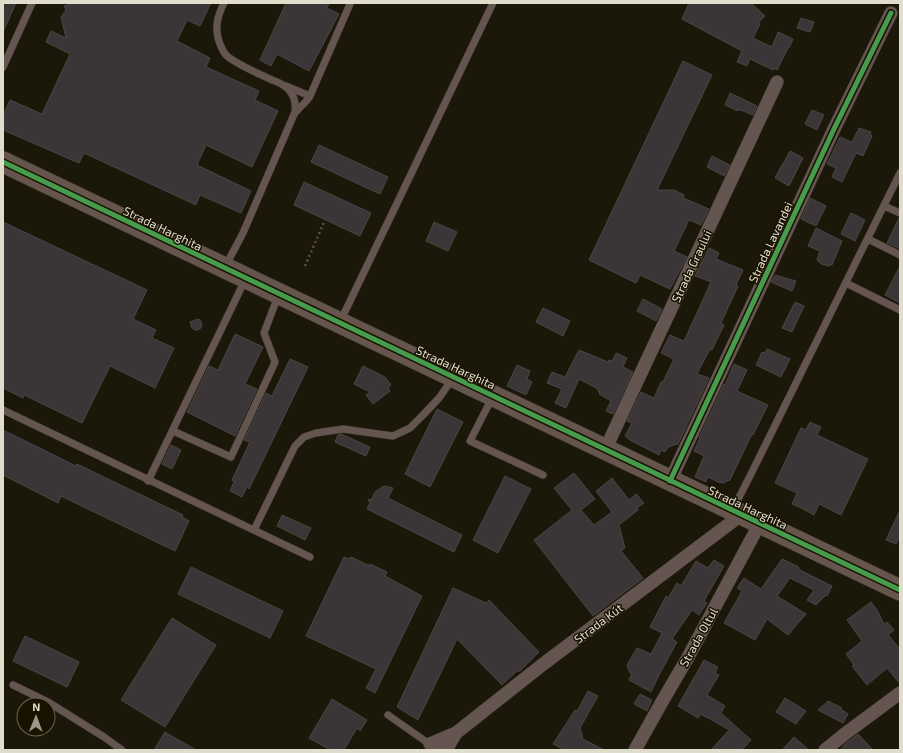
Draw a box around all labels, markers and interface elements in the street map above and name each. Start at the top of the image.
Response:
street label: Strada Lavandei [745,199,795,285]
street label: Strada Harghita [121,203,205,253]
street label: Strada Graului [668,228,714,304]
street label: Strada Harghita [414,342,498,392]
street label: Strada Harghita [706,482,790,532]
street label: Strada Kút [571,600,625,646]
street label: Strada Oltul [676,605,720,669]
north arrow [16,697,56,737]
text: N [32,700,40,713]

